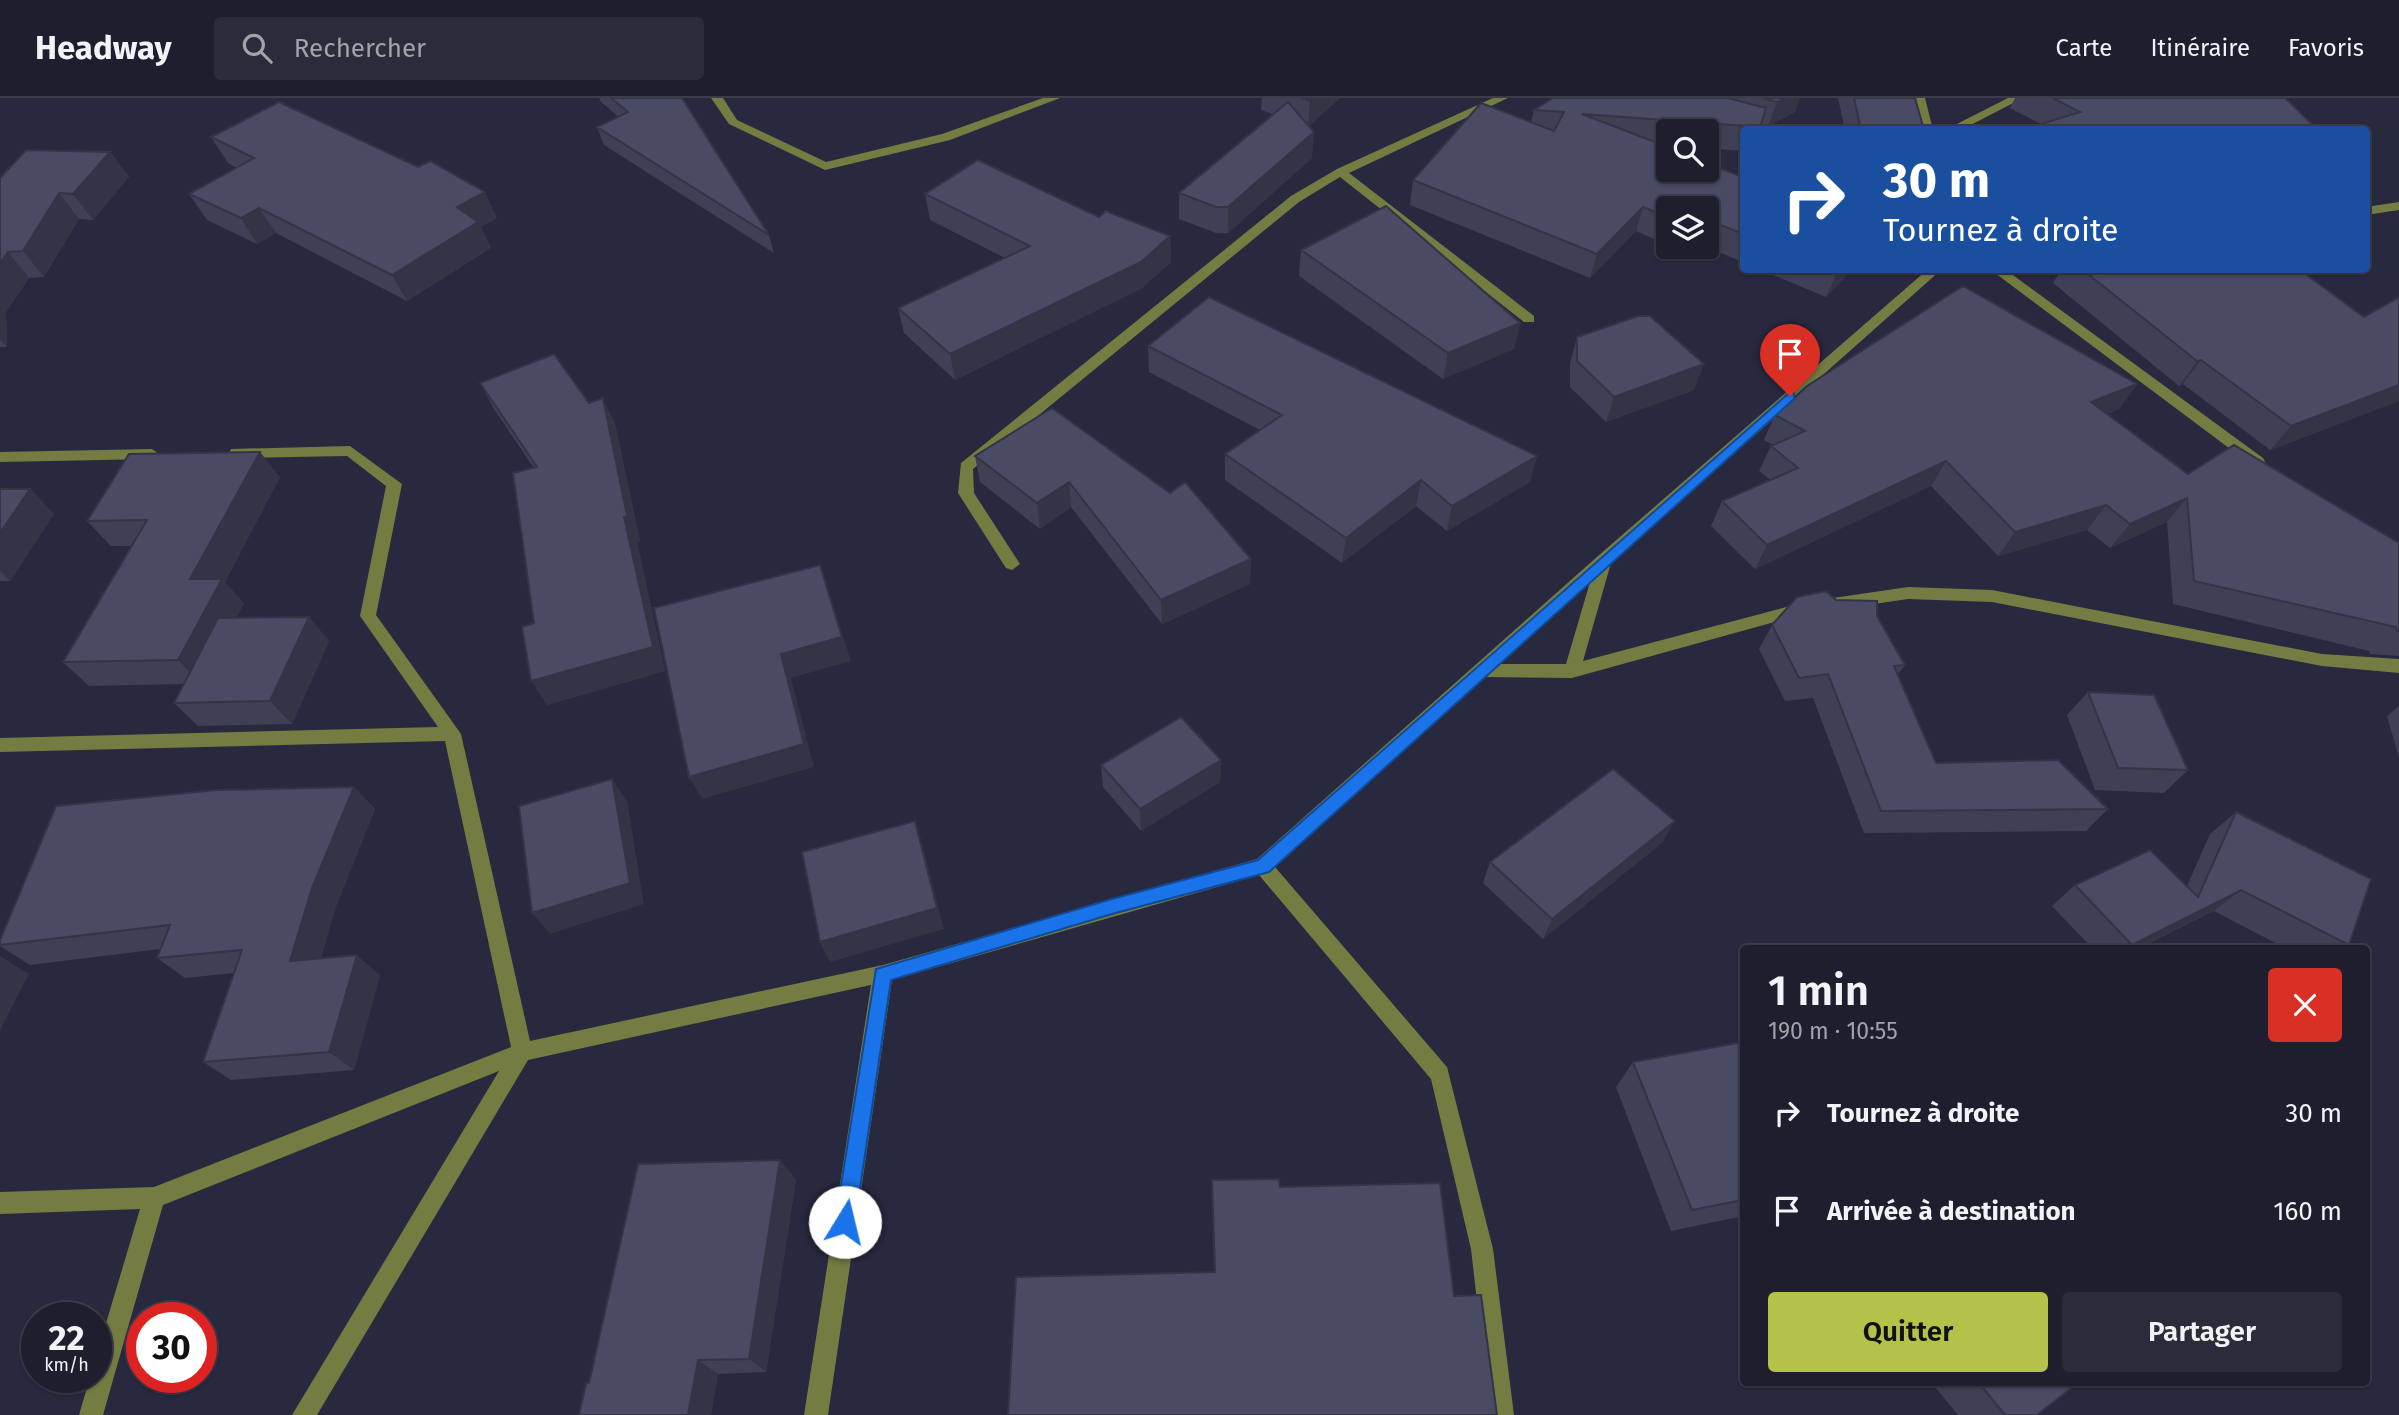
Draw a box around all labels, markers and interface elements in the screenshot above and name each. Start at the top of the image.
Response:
search box [214,17,704,80]
text: Headway [35,28,172,68]
icon: search [238,29,276,67]
text: Rechercher [294,33,426,64]
text: Carte [2056,34,2112,62]
text: Itinéraire [2150,34,2250,62]
text: Favoris [2288,34,2364,62]
map controls [1656,119,1719,259]
button: search [1656,119,1719,182]
text: 30 m [1883,151,1990,210]
icon: right [1768,154,1859,245]
button: layers [1656,196,1719,259]
text: Tournez à droite [1883,211,2119,249]
pin [1760,324,1820,396]
icon: arrive [1771,335,1809,373]
text: 1 min [1768,966,1869,1016]
button: close [2268,968,2342,1042]
text: 190 m · 10:55 [1768,1017,1898,1045]
icon: right [1768,1094,1806,1132]
text: Tournez à droite [1827,1098,2019,1129]
text: 30 m [2285,1098,2342,1129]
position arrow [808,1185,882,1259]
icon: arrive [1768,1192,1806,1230]
text: Arrivée à destination [1827,1196,2076,1227]
text: 160 m [2273,1196,2342,1227]
button: Quitter [1768,1292,2048,1372]
button: Partager [2062,1292,2342,1372]
speed limit sign: 30 [126,1302,217,1393]
text: 22 [48,1317,85,1359]
text: km/h [44,1354,89,1376]

